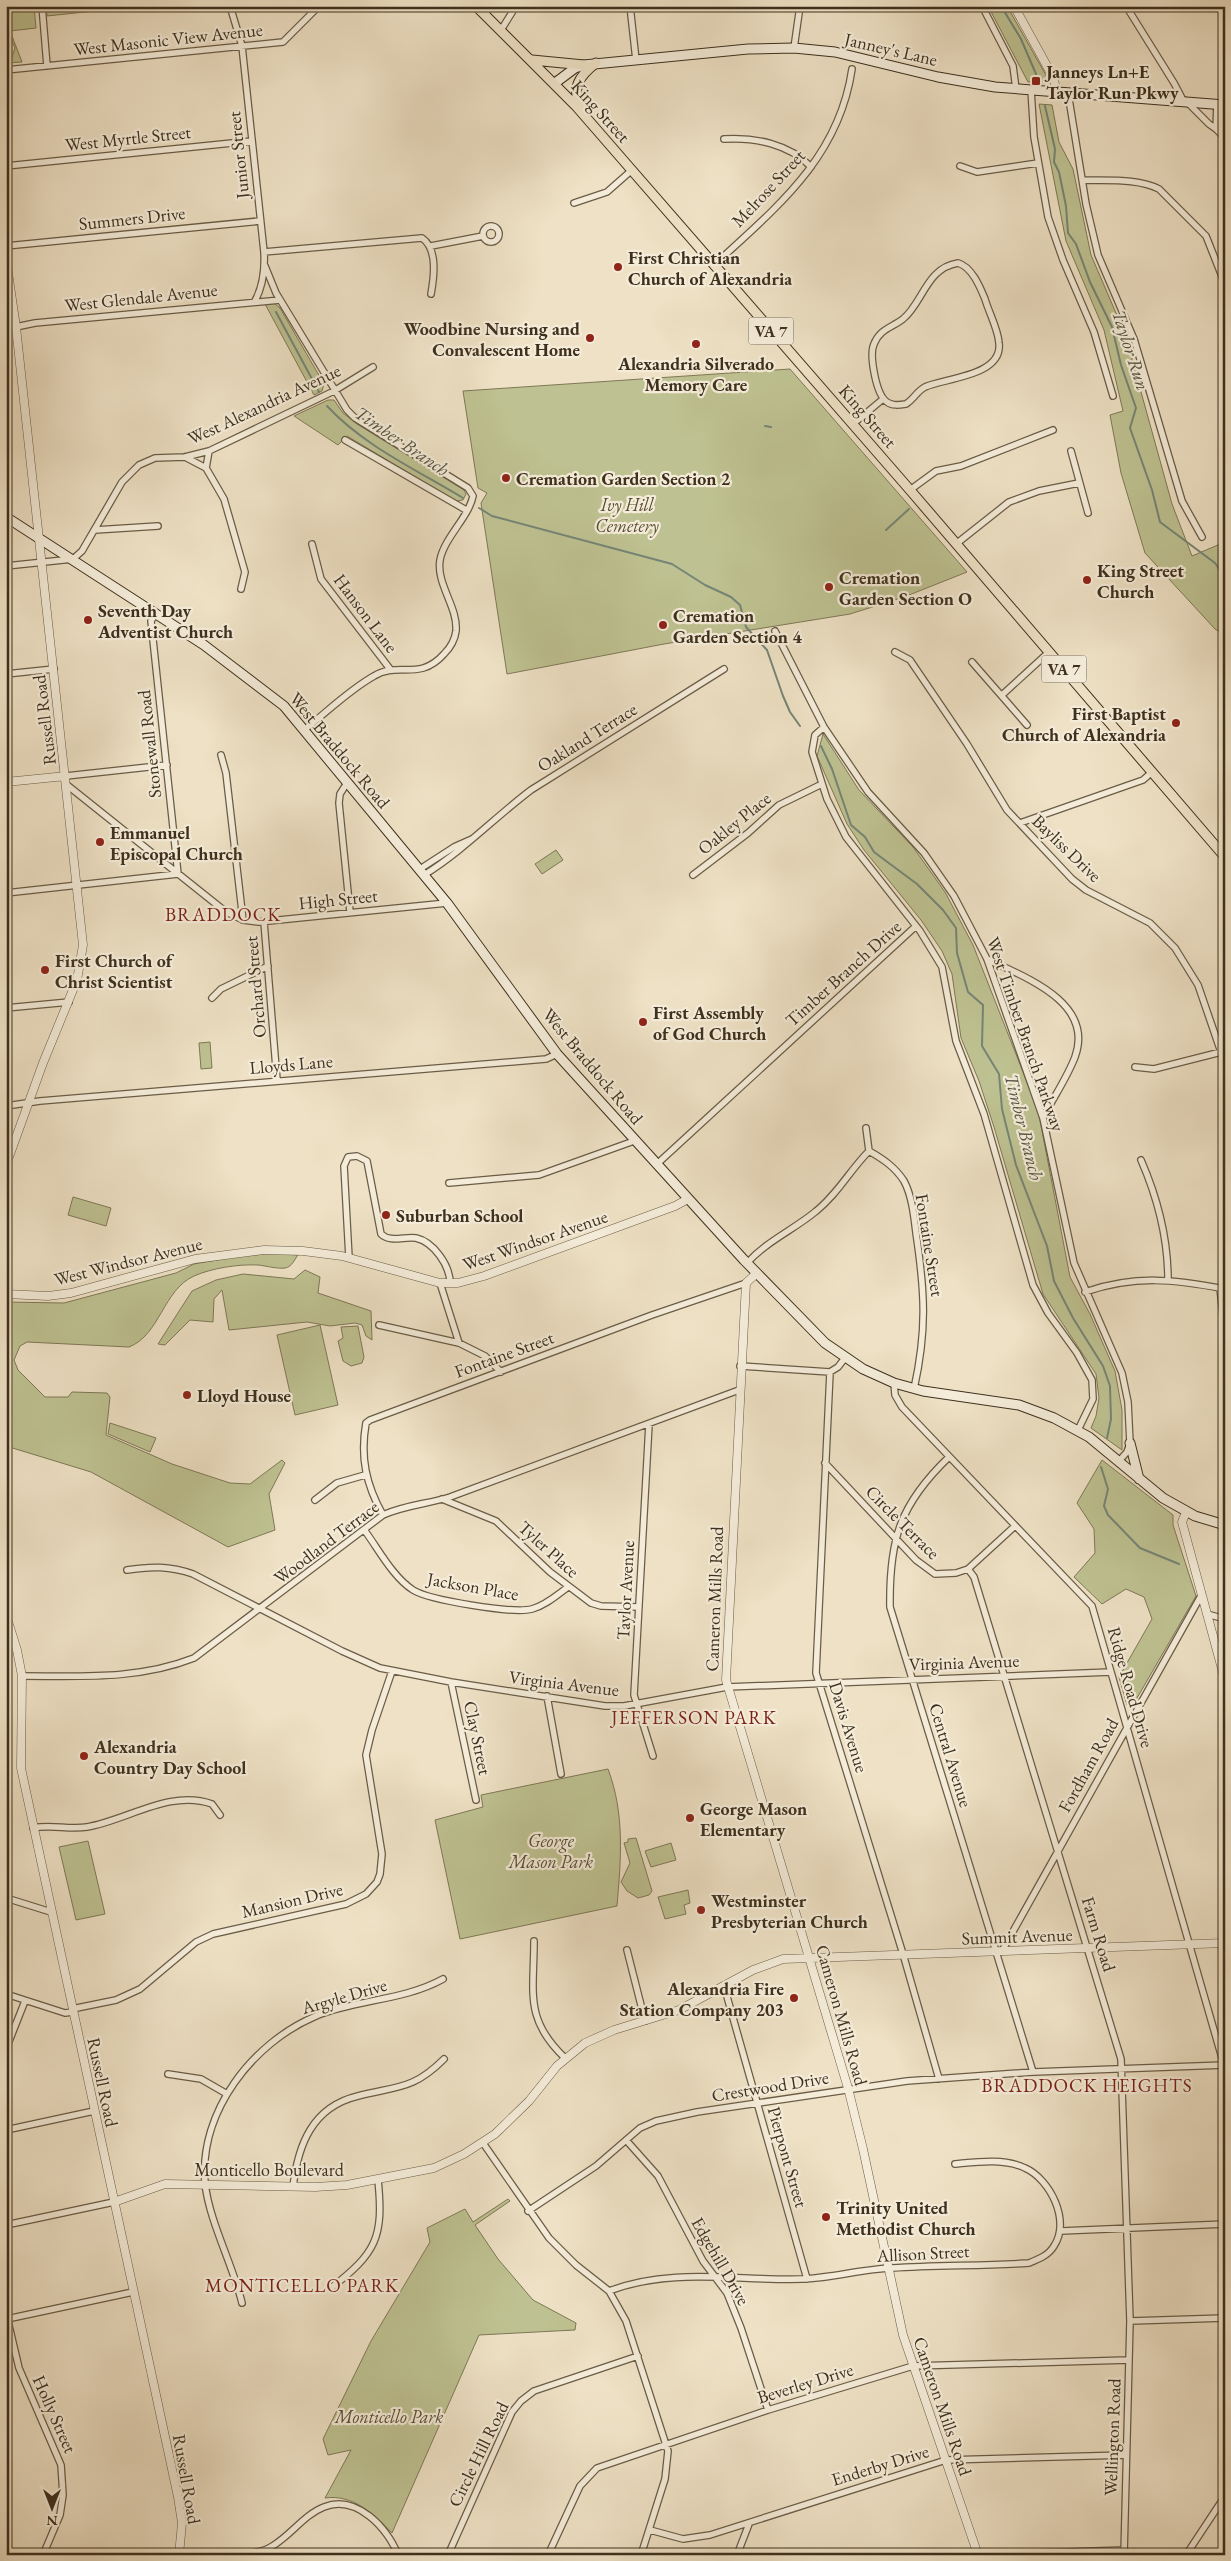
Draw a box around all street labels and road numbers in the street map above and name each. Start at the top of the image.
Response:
street label: West Masonic View Avenue [72,18,264,60]
street label: Janney's Lane [840,27,940,71]
street label: King Street [567,75,636,148]
street label: Junior Street [222,110,254,202]
street label: West Myrtle Street [64,120,192,156]
street label: Melrose Street [726,144,810,232]
street label: Summers Drive [78,201,186,235]
street label: West Glendale Avenue [63,278,219,316]
road number: VA 7 [748,318,794,344]
street label: West Alexandria Avenue [184,358,344,450]
street label: King Street [834,379,902,453]
street label: Hanson Lane [329,569,403,657]
road number: VA 7 [1042,656,1086,682]
street label: Russell Road [27,673,61,767]
street label: West Braddock Road [285,687,396,813]
street label: Stonewall Road [132,688,166,799]
street label: Oakland Terrace [533,697,641,777]
street label: Oakley Place [693,786,775,860]
street label: Bayliss Drive [1027,809,1107,887]
street label: High Street [297,883,379,915]
street label: Timber Branch Drive [780,915,906,1031]
street label: West Timber Branch Parkway [983,934,1069,1134]
street label: Orchard Street [239,935,271,1039]
street label: West Braddock Road [538,1003,649,1129]
street label: Lloyds Lane [248,1049,334,1079]
street label: Fontaine Street [911,1192,950,1298]
street label: West Windsor Avenue [459,1204,611,1276]
street label: West Windsor Avenue [52,1231,204,1291]
street label: Fontaine Street [451,1325,557,1383]
street label: Circle Terrace [861,1480,945,1564]
street label: Woodland Terrace [269,1495,383,1589]
street label: Tyler Place [514,1516,584,1582]
street label: Cameron Mills Road [700,1525,728,1672]
street label: Taylor Avenue [611,1540,639,1640]
street label: Jackson Place [424,1566,520,1605]
street label: Ridge Road Drive [1103,1624,1159,1750]
street label: Virginia Avenue [908,1649,1020,1675]
street label: Virginia Avenue [508,1665,620,1701]
street label: Davis Avenue [824,1679,874,1775]
street label: Clay Street [459,1699,497,1777]
street label: Central Avenue [924,1700,978,1810]
street label: Fordham Road [1053,1713,1124,1816]
street label: Mansion Drive [239,1877,345,1923]
street label: Farm Road [1077,1894,1122,1975]
street label: Summit Avenue [961,1923,1073,1949]
street label: Cameron Mills Road [811,1942,873,2089]
street label: Argyle Drive [298,1973,389,2019]
street label: Russell Road [82,2035,124,2130]
street label: Crestwood Drive [710,2065,830,2107]
street label: Pierpont Street [763,2104,813,2210]
street label: Monticello Boulevard [194,2158,345,2181]
street label: Edgehill Drive [687,2213,755,2309]
street label: Allison Street [875,2239,970,2267]
street label: Cameron Mills Road [908,2334,978,2479]
street label: Beverley Drive [754,2357,856,2409]
street label: Holly Street [28,2371,83,2457]
street label: Wellington Road [1098,2377,1126,2496]
street label: Circle Hill Road [443,2397,514,2510]
street label: Russell Road [168,2432,206,2527]
street label: Enderby Drive [829,2439,931,2491]

